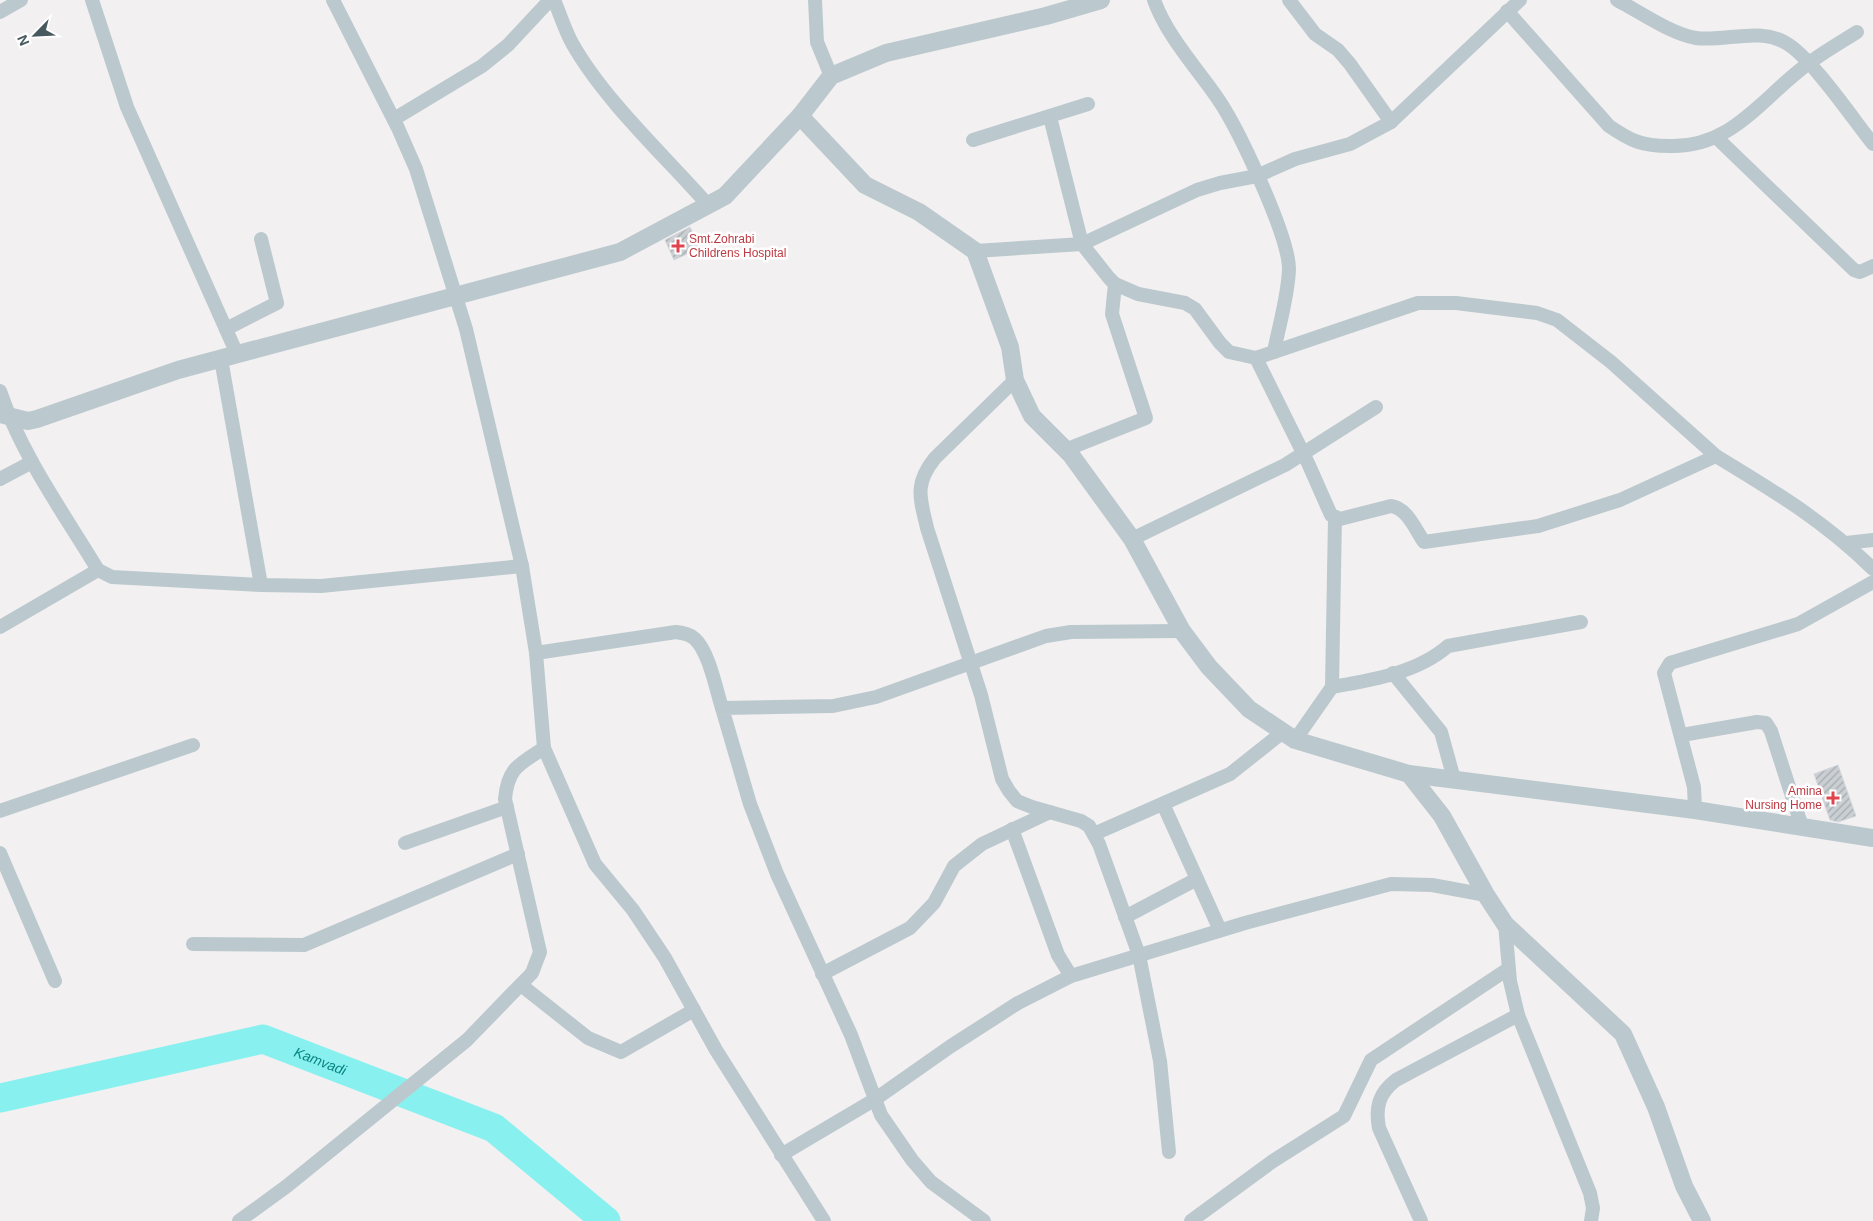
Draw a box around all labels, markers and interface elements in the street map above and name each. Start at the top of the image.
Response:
north arrow [10,10,60,60]
text: N [14,32,32,48]
place label: Smt.Zohrabi Childrens Hospital [689,232,786,260]
marker: Smt.Zohrabi Childrens Hospital [671,239,685,253]
place label: Amina Nursing Home [1745,784,1822,812]
marker: Amina Nursing Home [1826,791,1840,805]
water label: Kamvadi [292,1044,349,1079]

